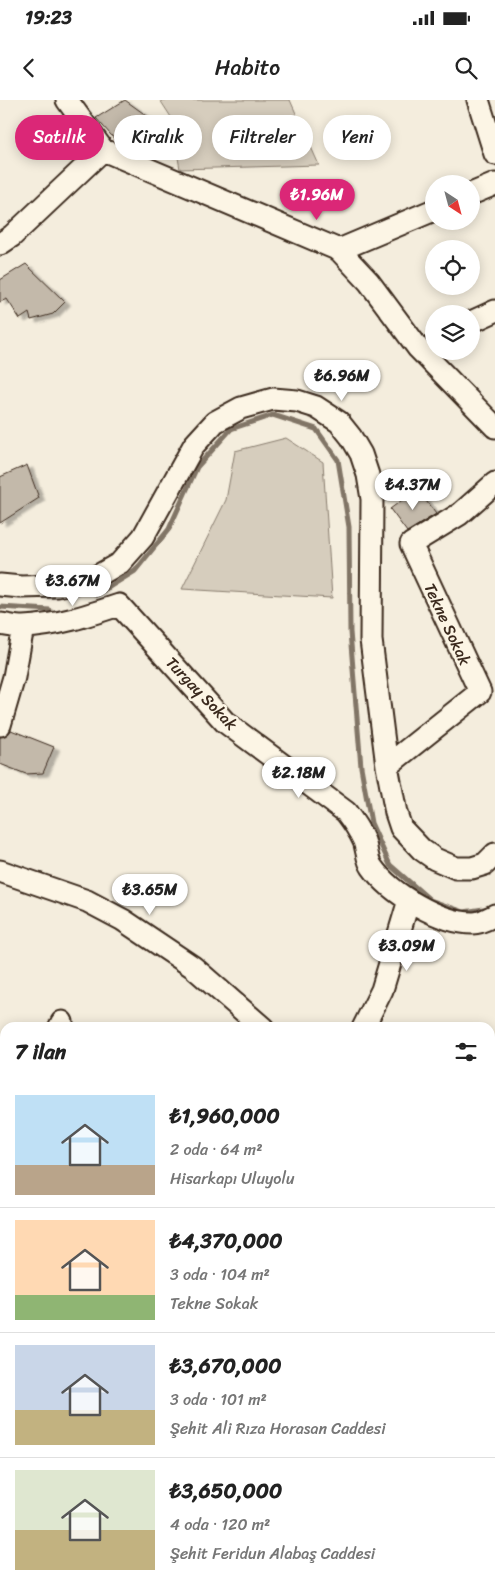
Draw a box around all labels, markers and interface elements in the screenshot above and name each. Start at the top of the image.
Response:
text: 19:23 [25,1,72,34]
text: Habito [215,48,280,87]
icon: back [15,54,43,82]
icon: search [452,54,480,82]
chip: Satılık [15,115,104,160]
chip: Kiralık [114,115,202,160]
chip: Filtreler [212,115,313,160]
chip: Yeni [323,115,391,160]
north arrow [425,175,480,230]
map controls [425,175,480,360]
pin: ₺1.96M [276,178,358,221]
text: ₺1.96M [291,180,343,209]
button: locate [425,240,480,295]
button: layers [425,305,480,360]
pin: ₺6.96M [301,360,383,402]
text: ₺6.96M [315,361,369,390]
pin: ₺4.37M [372,468,454,511]
text: ₺4.37M [386,470,440,499]
pin: ₺3.67M [32,564,114,607]
text: ₺3.67M [46,566,100,595]
street label: Tekne Sokak [416,578,480,671]
street label: Turgay Sokak [159,649,245,738]
pin: ₺2.18M [258,756,340,799]
text: ₺2.18M [273,758,325,787]
pin: ₺3.65M [109,874,191,916]
text: ₺3.65M [123,875,177,904]
pin: ₺3.09M [366,930,448,972]
text: ₺3.09M [379,931,435,960]
text: 7 ilan [15,1033,66,1071]
icon: filters [452,1038,480,1066]
text: ₺1,960,000 [170,1097,280,1135]
icon: home [55,1115,115,1175]
text: 2 oda · 64 m² [170,1135,262,1164]
text: Hisarkapı Uluyolu [170,1164,295,1193]
text: ₺4,370,000 [170,1222,283,1260]
icon: home [55,1240,115,1300]
text: 3 oda · 104 m² [170,1260,270,1289]
text: Tekne Sokak [170,1289,258,1318]
text: ₺3,670,000 [170,1347,281,1385]
icon: home [55,1365,115,1425]
text: 3 oda · 101 m² [170,1385,267,1414]
text: Şehit Ali Rıza Horasan Caddesi [170,1414,386,1443]
text: ₺3,650,000 [170,1472,282,1510]
icon: home [55,1490,115,1550]
text: 4 oda · 120 m² [170,1510,270,1539]
text: Şehit Feridun Alabaş Caddesi [170,1539,375,1568]

